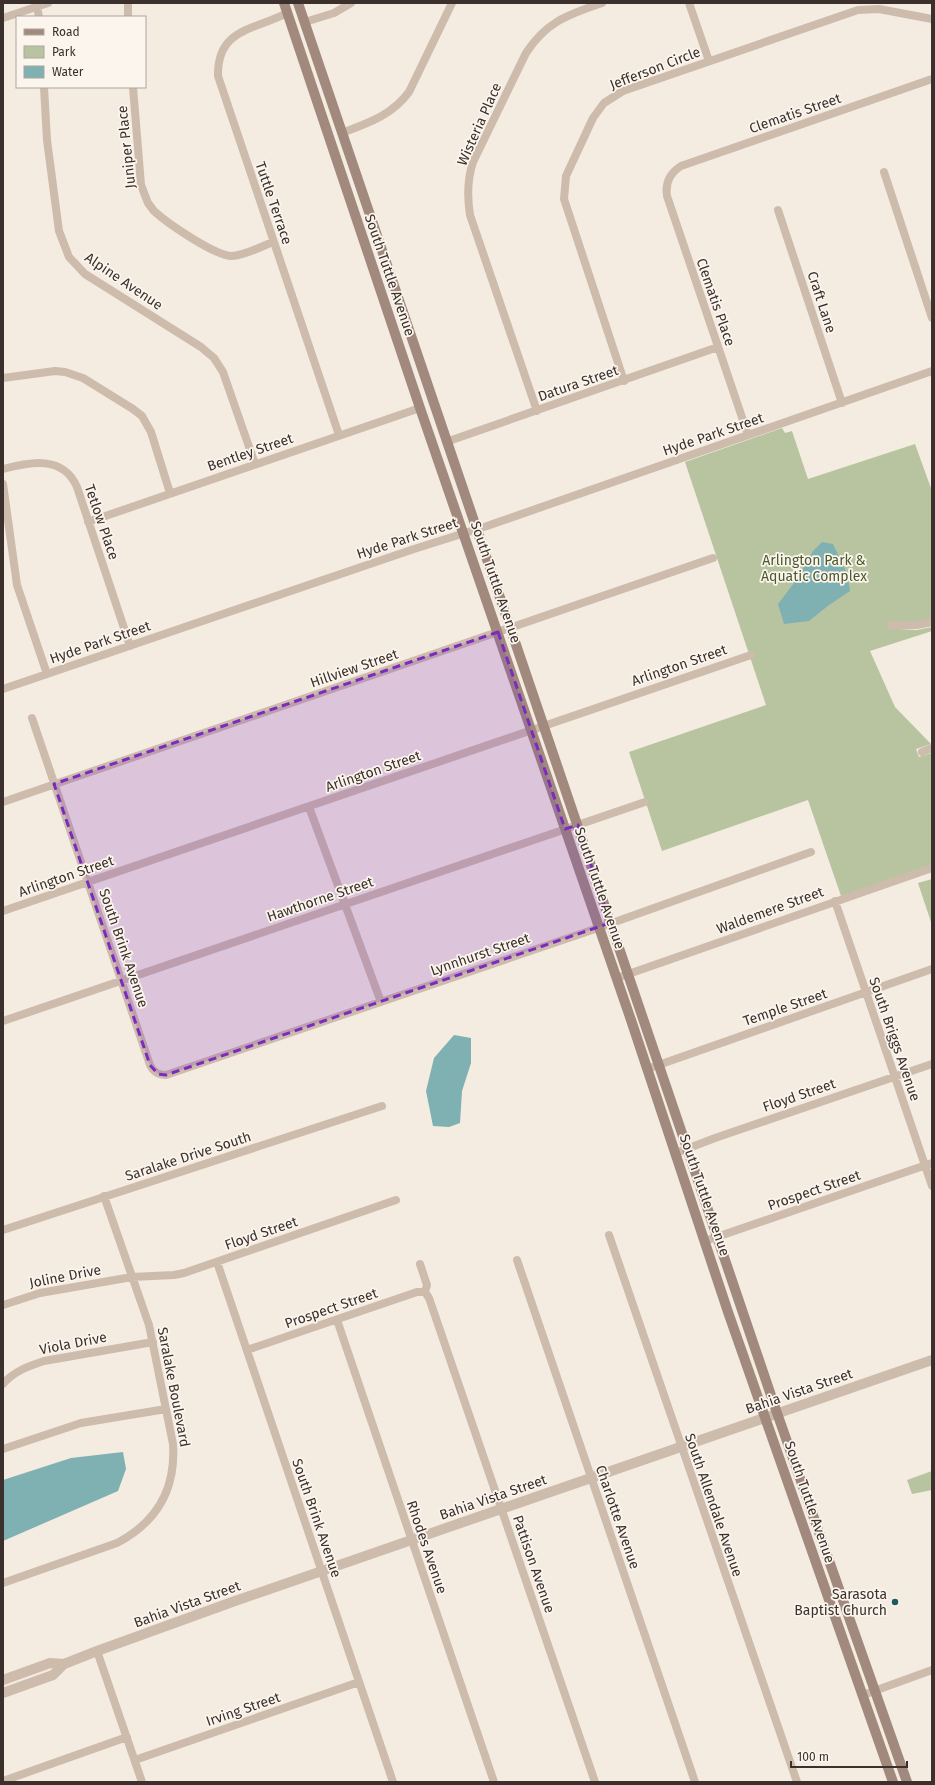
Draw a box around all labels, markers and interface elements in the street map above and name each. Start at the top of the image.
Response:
legend [16,16,146,88]
text: Road [52,25,80,39]
street label: Jefferson Circle [607,43,703,94]
text: Park [52,45,76,59]
text: Water [52,65,84,79]
street label: Wisteria Place [454,80,505,168]
street label: Clematis Street [747,89,844,137]
street label: Juniper Place [114,105,139,189]
street label: Tuttle Terrace [251,160,296,247]
street label: South Tuttle Avenue [361,212,418,338]
street label: Alpine Avenue [81,249,166,314]
street label: Clematis Place [693,256,739,348]
street label: Craft Lane [804,269,839,335]
street label: Datura Street [536,361,621,405]
street label: Hyde Park Street [661,409,767,460]
street label: Bentley Street [205,430,296,475]
street label: Tetlow Place [81,482,122,562]
street label: Hyde Park Street [354,514,461,563]
street label: South Tuttle Avenue [467,519,524,645]
park label: Arlington Park & Aquatic Complex [761,552,867,585]
street label: Hyde Park Street [48,617,154,668]
street label: Arlington Street [629,641,730,690]
street label: Hillview Street [308,645,401,691]
street label: Arlington Street [323,747,424,796]
street label: South Tuttle Avenue [571,825,628,951]
street label: Arlington Street [16,852,117,901]
street label: Hawthorne Street [265,873,377,926]
street label: Waldemere Street [714,883,827,938]
street label: South Brink Avenue [95,887,152,1010]
street label: Lynnhurst Street [428,929,533,979]
street label: South Briggs Avenue [865,975,924,1103]
street label: Temple Street [741,985,830,1030]
street label: Floyd Street [761,1075,839,1116]
street label: Saralake Drive South [123,1128,253,1185]
street label: South Tuttle Avenue [676,1132,733,1258]
street label: Prospect Street [766,1166,864,1214]
street label: Floyd Street [223,1213,301,1254]
street label: Joline Drive [28,1261,102,1292]
street label: Prospect Street [283,1284,381,1332]
street label: Saralake Boulevard [154,1326,193,1448]
street label: Viola Drive [38,1329,108,1358]
street label: Bahia Vista Street [743,1365,856,1418]
street label: South Allendale Avenue [681,1431,746,1579]
street label: South Tuttle Avenue [781,1439,838,1565]
street label: South Brink Avenue [288,1457,345,1580]
street label: Charlotte Avenue [592,1463,643,1571]
street label: Bahia Vista Street [437,1471,550,1524]
street label: Rhodes Avenue [403,1498,450,1596]
street label: Pattison Avenue [509,1513,558,1615]
street label: Bahia Vista Street [132,1577,244,1632]
place label: Sarasota Baptist Church [794,1586,887,1619]
marker: Sarasota Baptist Church [890,1597,900,1607]
street label: Irving Street [204,1689,283,1730]
scale bar [791,1743,907,1769]
text: 100 m [797,1750,829,1764]

